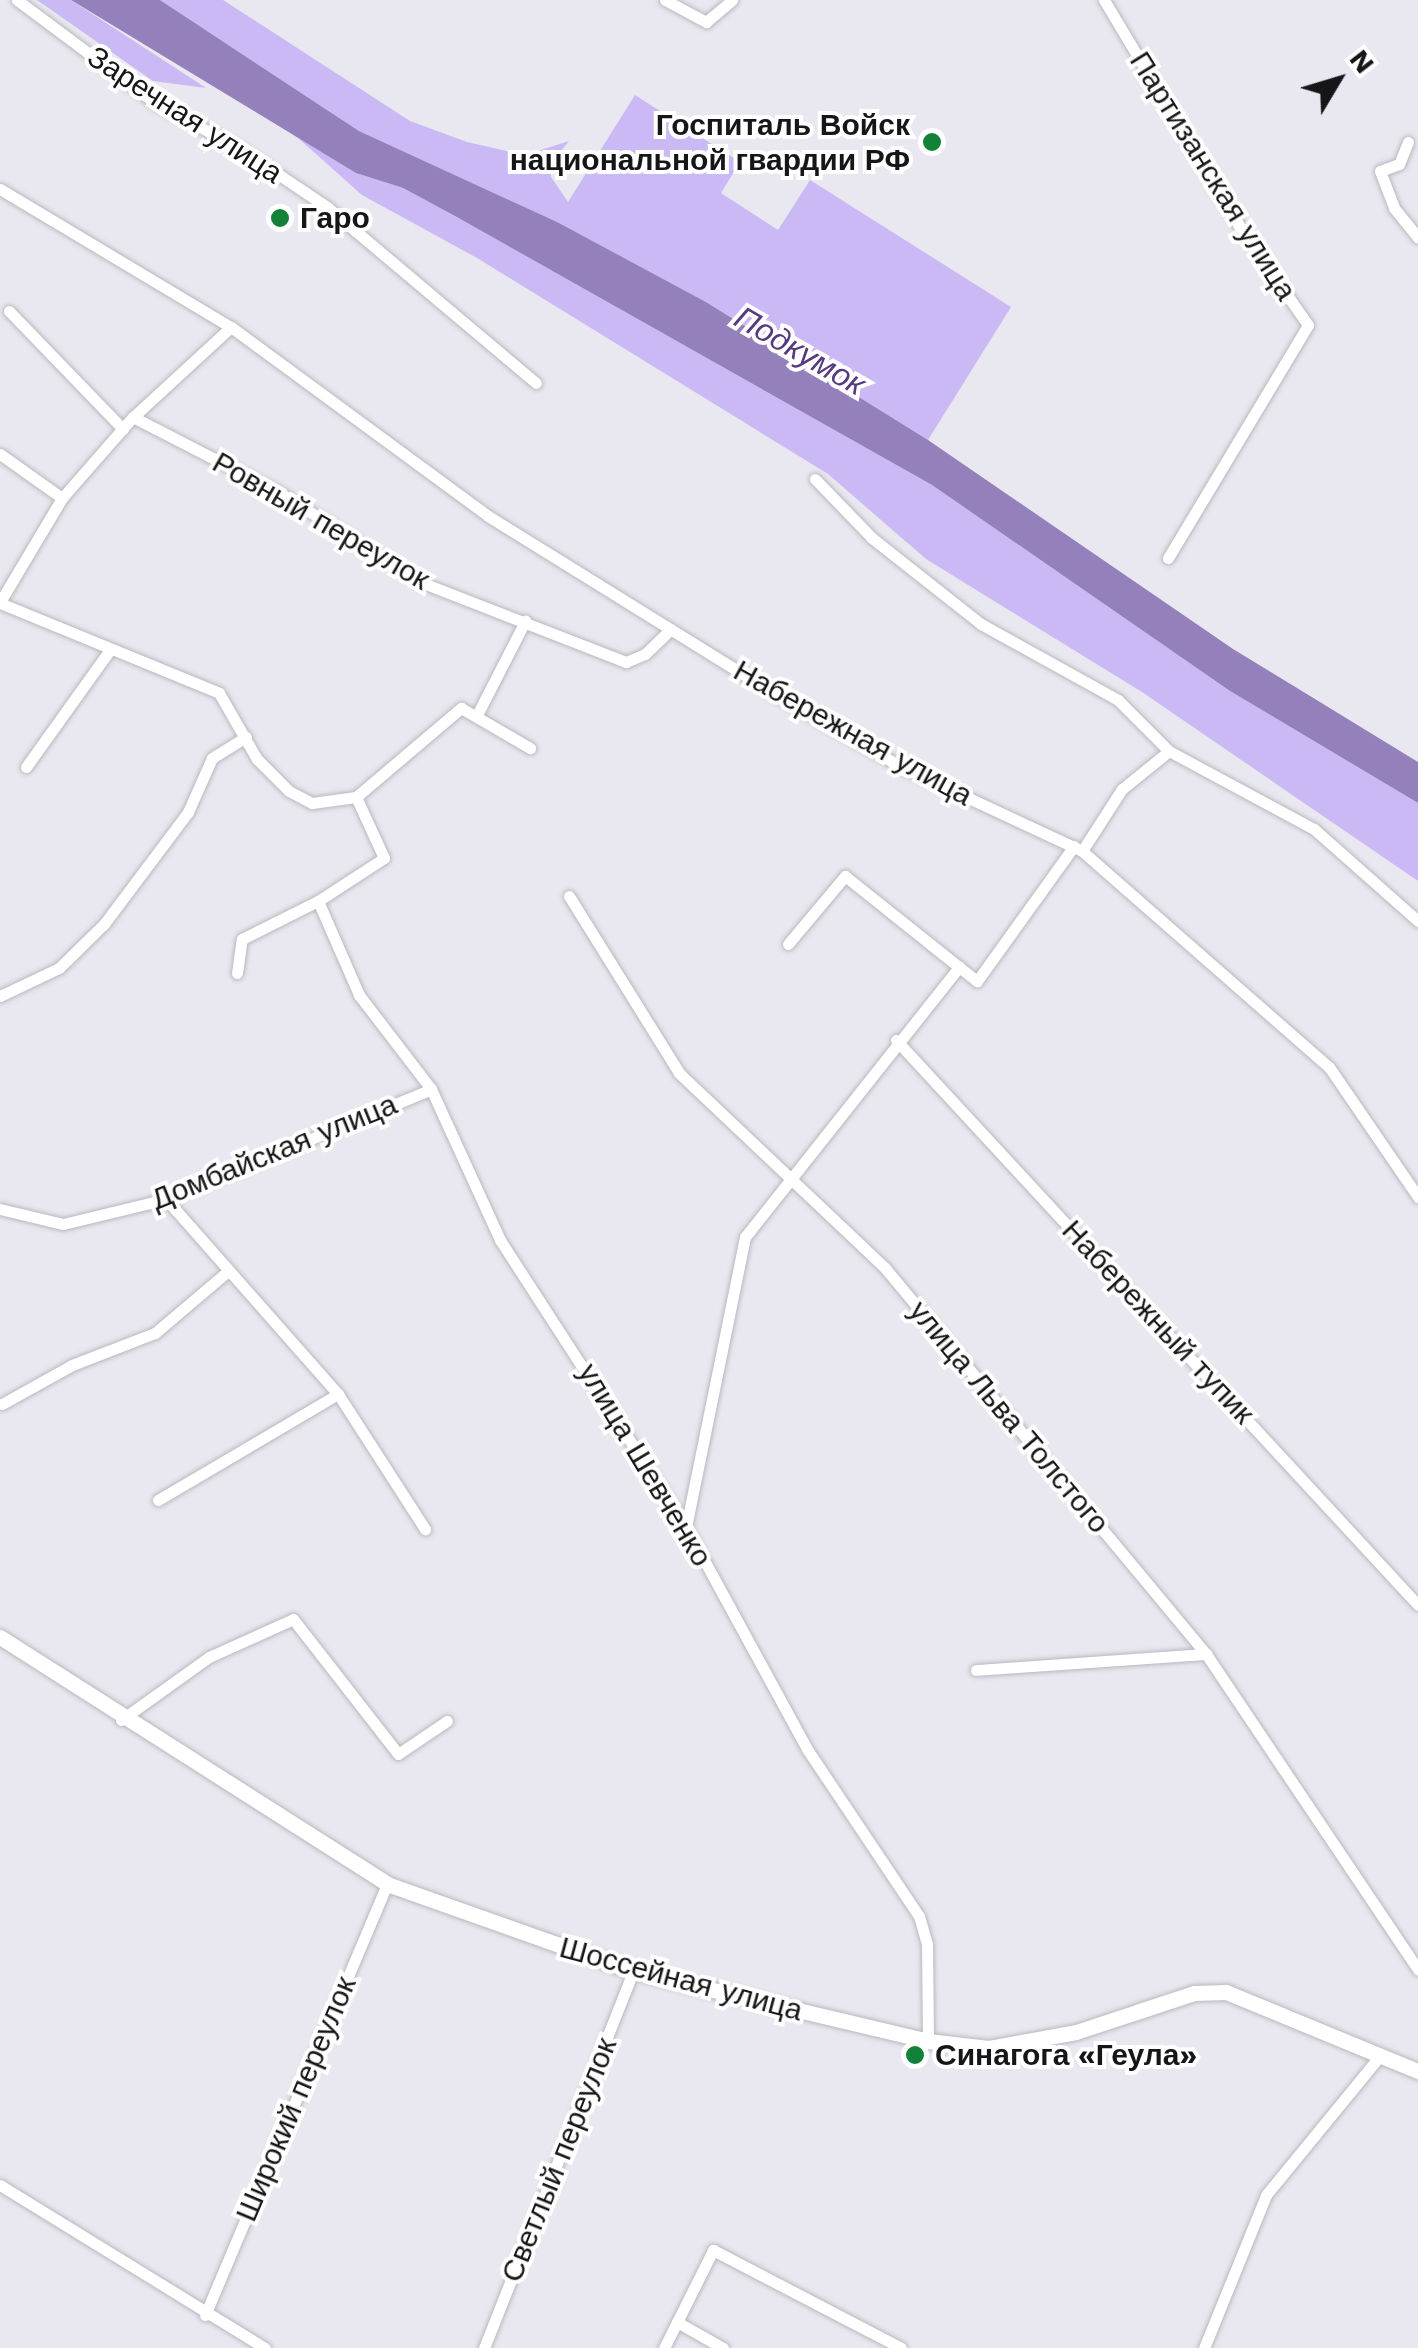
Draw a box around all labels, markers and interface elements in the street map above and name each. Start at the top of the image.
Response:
north arrow [1288,30,1388,130]
street label: Заречная улица [81,39,289,191]
text: N [1343,43,1381,80]
street label: Партизанская улица [1122,45,1304,307]
place label: Госпиталь Войск национальной гвардии РФ [510,107,910,178]
marker: Госпиталь Войск национальной гвардии РФ [919,129,945,155]
place label: Гаро [300,200,370,236]
marker: Гаро [269,207,291,229]
water label: Подкумок [728,298,872,404]
street label: Ровный переулок [206,444,436,598]
street label: Набережная улица [727,652,979,814]
street label: Домбайская улица [146,1086,402,1218]
street label: Набережный тупик [1054,1213,1262,1431]
street label: улица Льва Толстого [901,1294,1117,1540]
street label: улица Шевченко [570,1357,720,1573]
street label: Шоссейная улица [556,1929,806,2029]
street label: Широкий переулок [228,1971,364,2227]
street label: Светлый переулок [494,2033,624,2287]
place label: Синагога «Геула» [935,2037,1197,2073]
marker: Синагога «Геула» [904,2044,926,2066]

